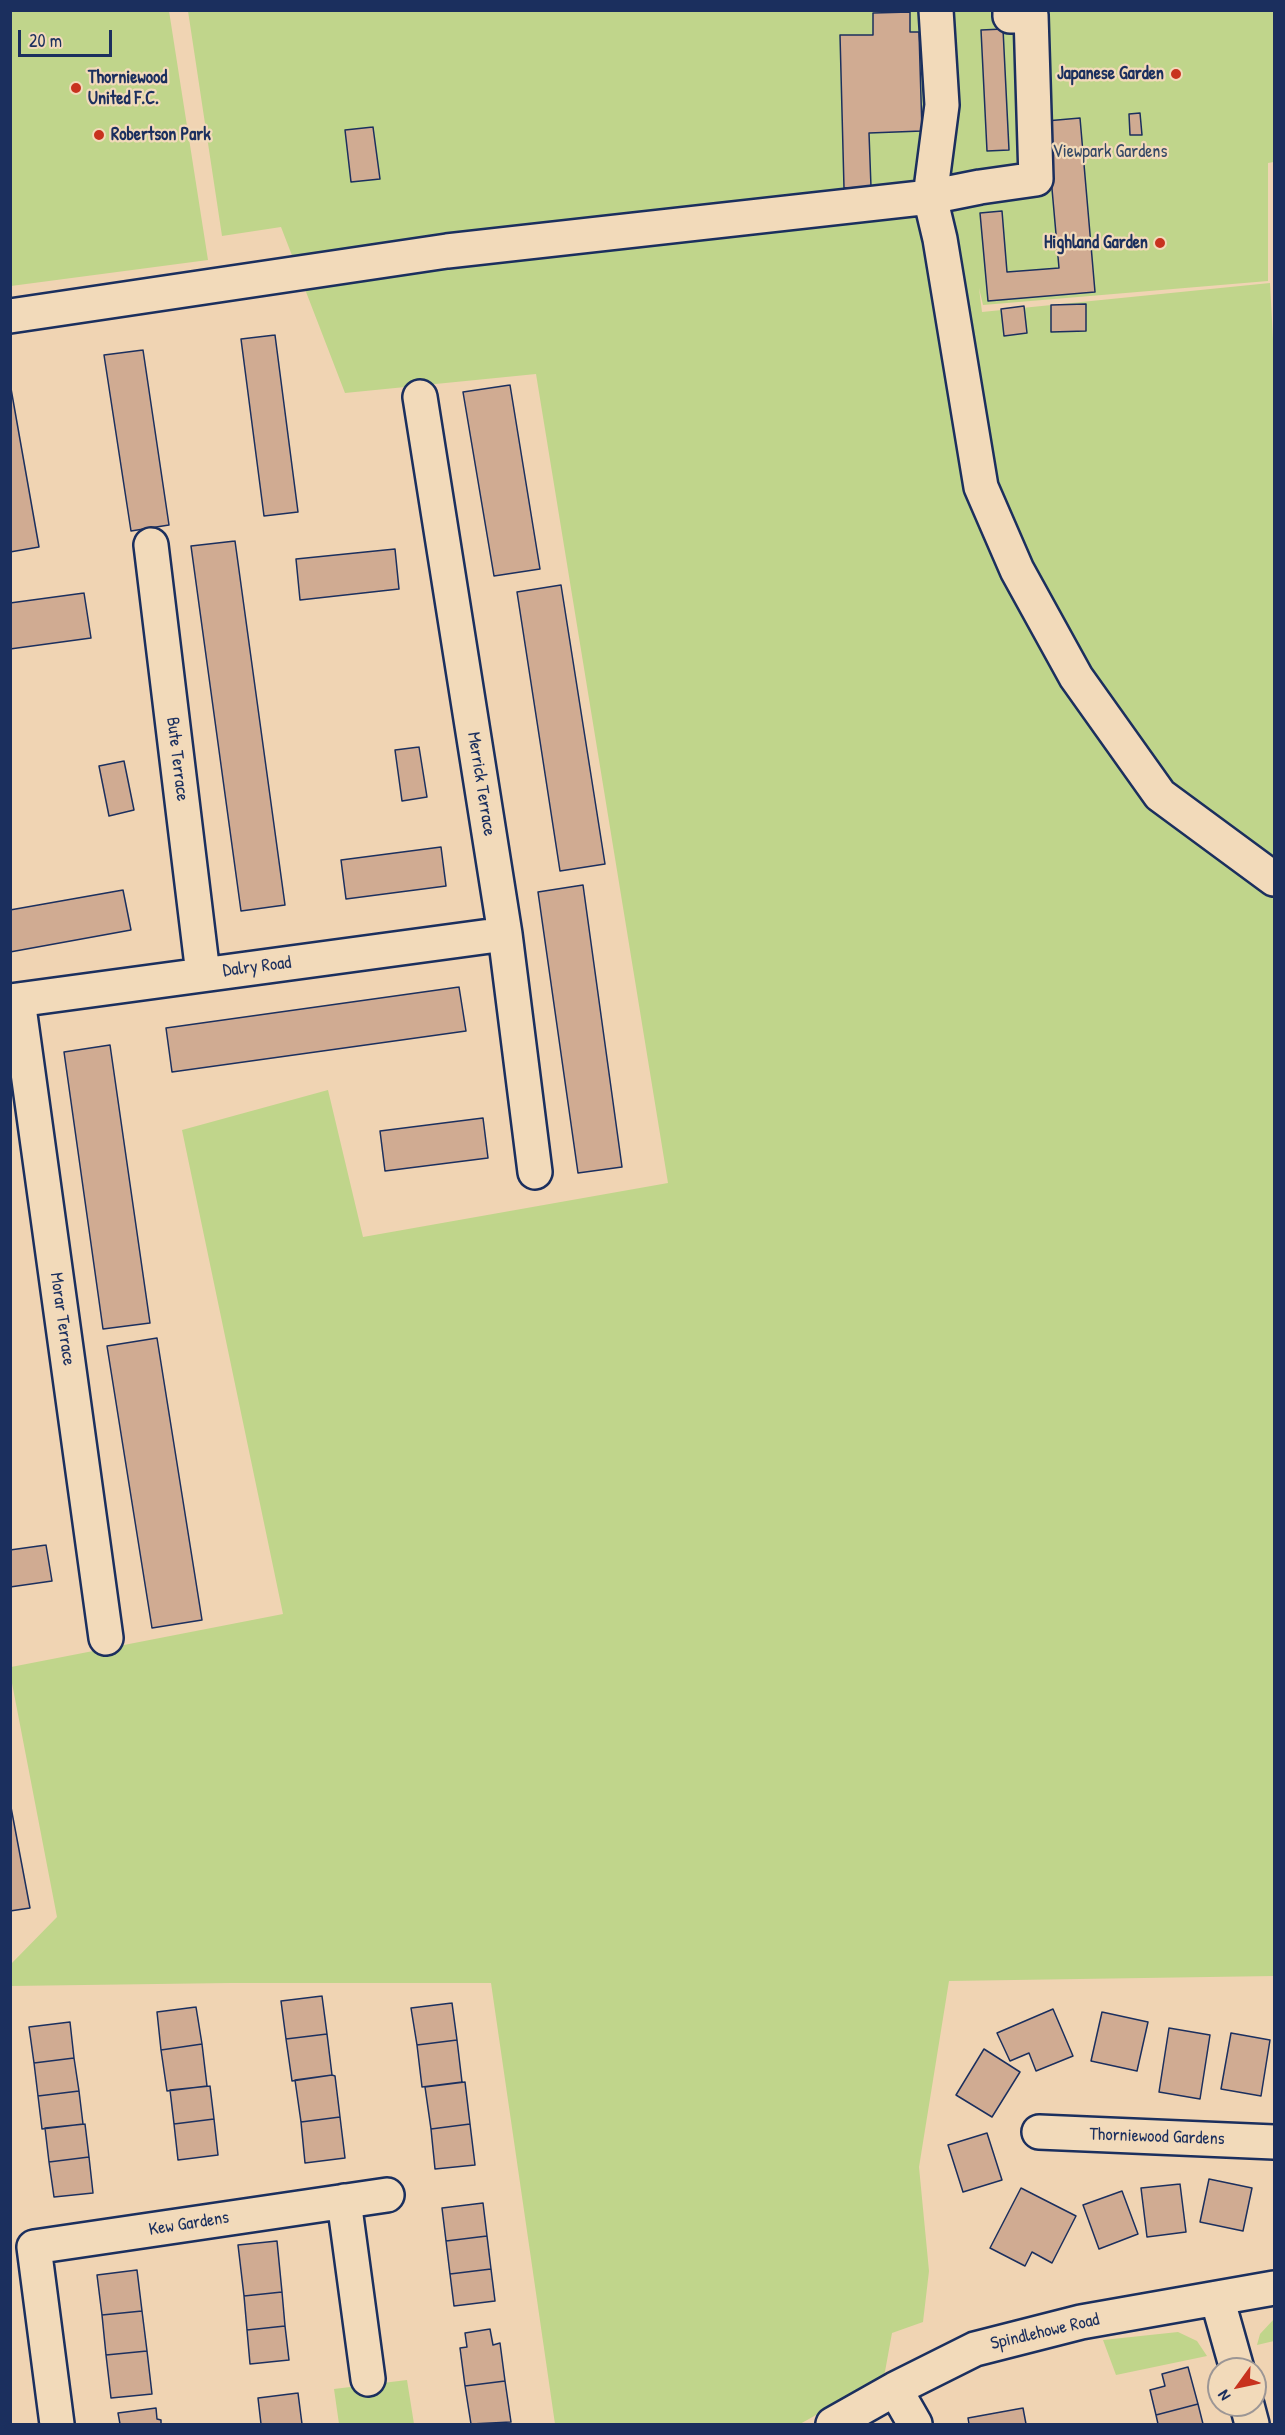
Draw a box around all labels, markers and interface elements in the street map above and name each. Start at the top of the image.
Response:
scale bar [21,18,116,56]
text: 20 m [29,28,62,53]
place label: Japanese Garden [1057,63,1164,85]
place label: Thorniewood United F.C. [88,67,167,110]
marker: Japanese Garden [1169,67,1183,81]
marker: Thorniewood United F.C. [69,81,83,95]
place label: Robertson Park [111,124,211,146]
marker: Robertson Park [92,128,106,142]
park label: Viewpark Gardens [1053,141,1167,163]
place label: Highland Garden [1044,232,1148,254]
marker: Highland Garden [1153,236,1167,250]
street label: Bute Terrace [161,716,193,802]
street label: Merrick Terrace [462,730,500,838]
street label: Dalry Road [222,952,292,982]
street label: Morar Terrace [45,1271,79,1367]
street label: Thorniewood Gardens [1089,2124,1225,2150]
street label: Kew Gardens [147,2207,231,2241]
street label: Spindlehowe Road [988,2309,1102,2355]
north arrow [1207,2357,1267,2417]
text: N [1212,2386,1235,2405]

